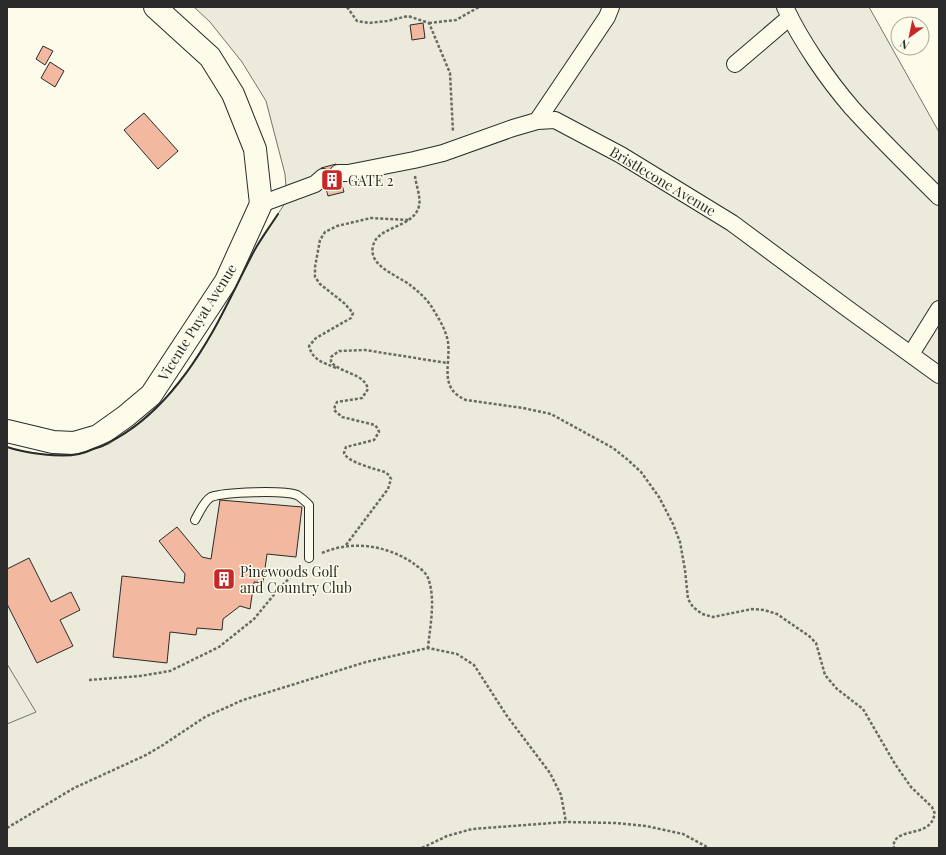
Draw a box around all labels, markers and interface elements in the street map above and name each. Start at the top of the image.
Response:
north arrow [890,16,930,56]
text: N [897,36,912,53]
street label: Bristlecone Avenue [607,142,719,220]
building icon: GATE 2 [319,167,345,193]
place label: GATE 2 [348,171,394,190]
street label: Vicente Puyat Avenue [153,260,241,385]
place label: Pinewoods Golf and Country Club [240,562,352,597]
building icon: Pinewoods Golf and Country Club [211,566,237,592]

